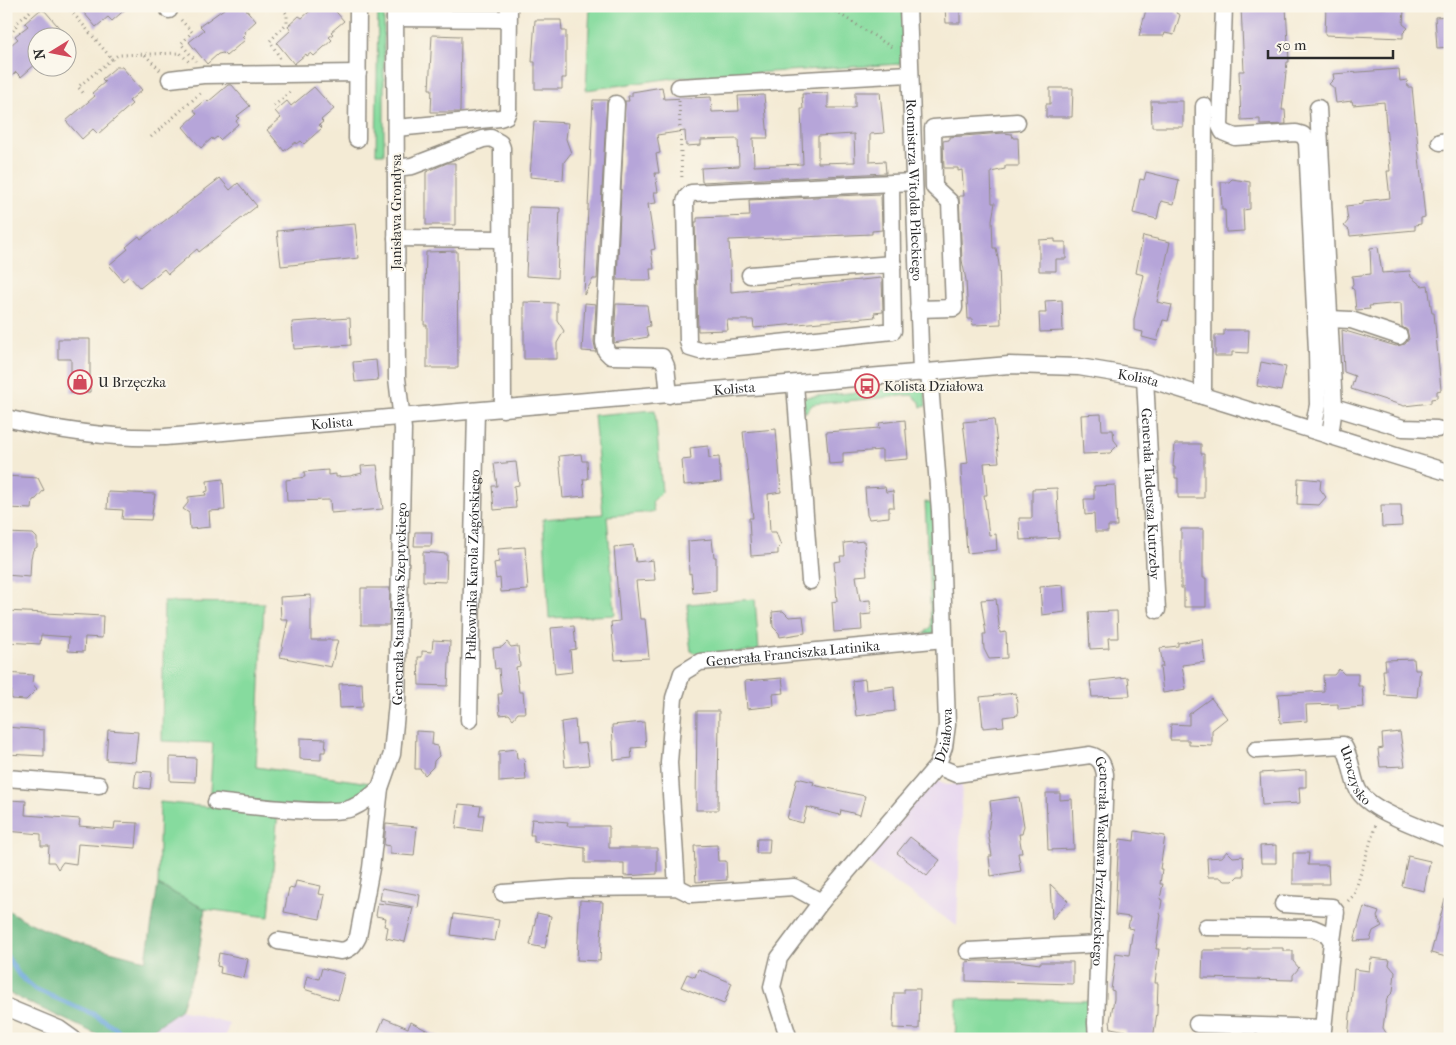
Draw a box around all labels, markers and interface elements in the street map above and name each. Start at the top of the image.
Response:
north arrow [28,28,78,78]
scale bar [1268,28,1394,60]
text: 50 m [1276,36,1307,54]
text: N [30,47,49,61]
street label: Rotmistrza Witolda Pileckiego [903,98,926,281]
street label: Janisława Grondysa [388,153,405,271]
street label: Kolista [1117,365,1162,390]
shop icon: U Brzęczka [67,369,93,395]
bus stop icon: Kolista Działowa [854,373,880,399]
place label: U Brzęczka [98,374,167,391]
street label: Kolista [713,378,756,399]
place label: Kolista Działowa [884,378,984,395]
street label: Generała Tadeusza Kutrzeby [1138,407,1164,581]
street label: Kolista [310,412,354,433]
street label: Pułkownika Karola Zagórskiego [462,469,483,661]
street label: Generała Stanisława Szeptyckiego [388,502,410,706]
street label: Generała Franciszka Latinika [705,637,881,670]
street label: Działowa [931,708,956,765]
street label: Uroczysko [1336,743,1375,809]
street label: Generała Wacława Przeździeckiego [1090,753,1114,966]

